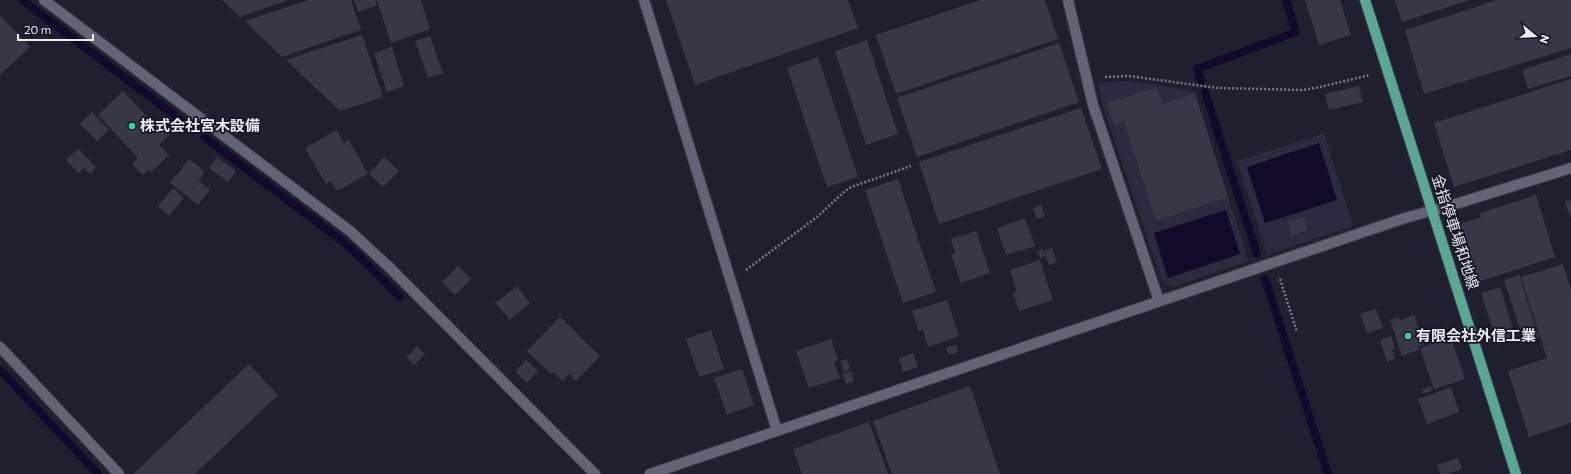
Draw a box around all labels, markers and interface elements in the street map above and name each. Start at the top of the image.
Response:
scale bar [18,16,93,42]
north arrow [1515,16,1555,56]
text: 20 m [24,22,51,36]
text: N [1538,33,1552,45]
place label: 株式会社宮木設備 [140,116,260,134]
marker: 株式会社宮木設備 [127,121,137,131]
street label: 金指停車場和地線 [1429,172,1483,292]
place label: 有限会社外信工業 [1416,326,1536,344]
marker: 有限会社外信工業 [1403,331,1413,341]

